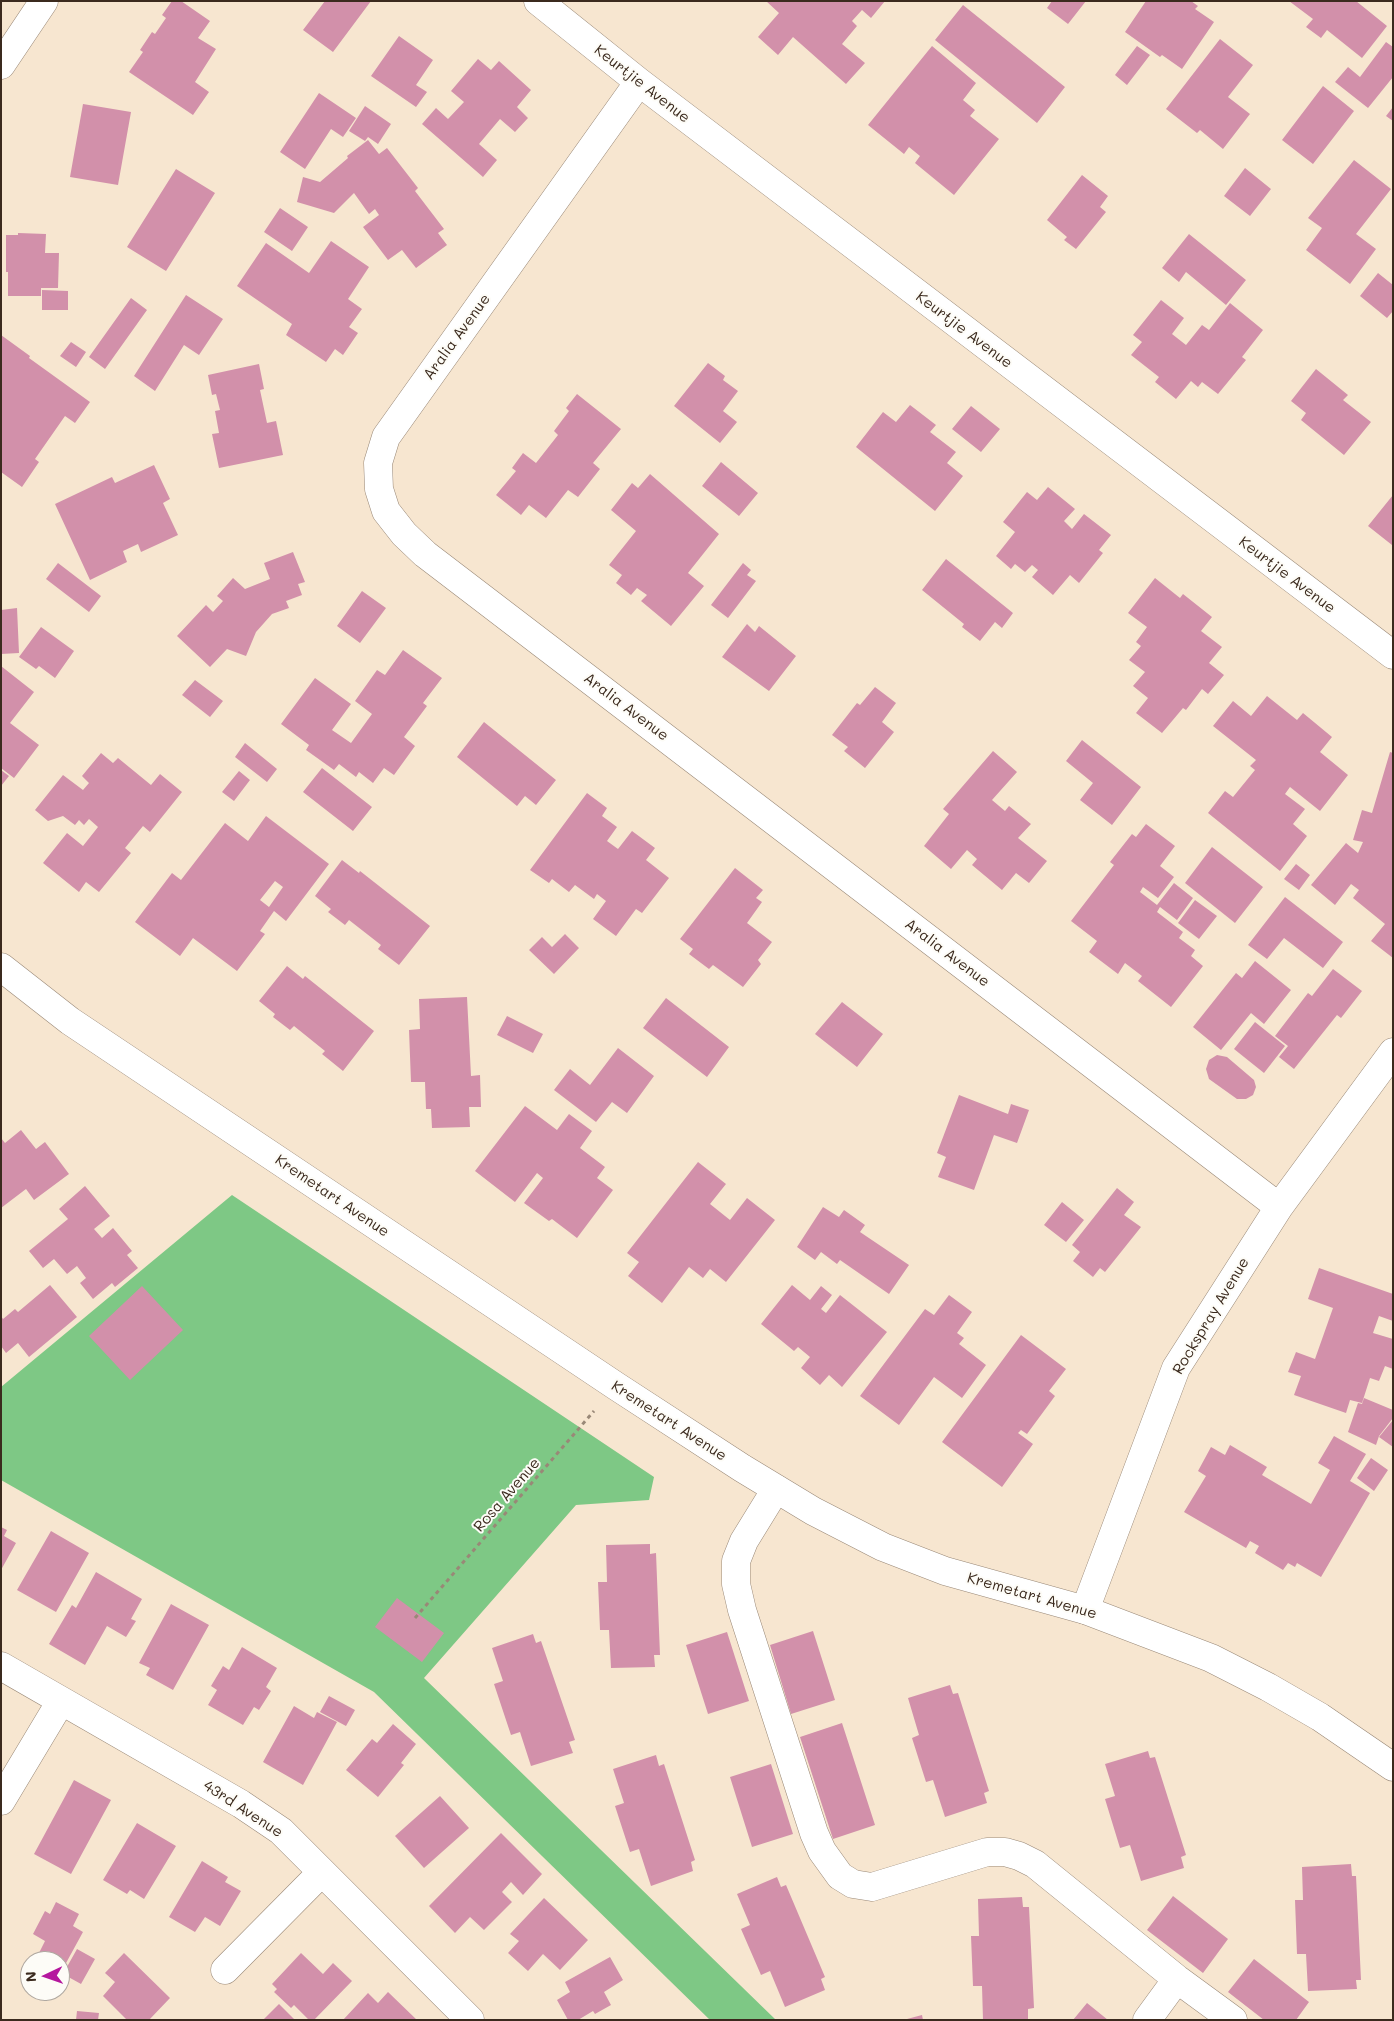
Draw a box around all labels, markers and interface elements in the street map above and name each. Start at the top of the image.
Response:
street label: Keurtjie Avenue [591,41,693,127]
street label: Keurtjie Avenue [912,288,1016,372]
street label: Aralia Avenue [420,291,494,383]
street label: Keurtjie Avenue [1235,533,1339,617]
street label: Aralia Avenue [580,669,672,745]
street label: Aralia Avenue [901,915,993,991]
street label: Kremetart Avenue [271,1151,393,1241]
street label: Rockspray Avenue [1169,1254,1253,1378]
street label: Kremetart Avenue [608,1377,730,1465]
street label: Rosa Avenue [470,1454,544,1536]
street label: Kremetart Avenue [965,1569,1099,1623]
street label: 43rd Avenue [200,1777,286,1841]
north arrow [20,1951,70,2001]
text: N [21,1971,40,1983]

